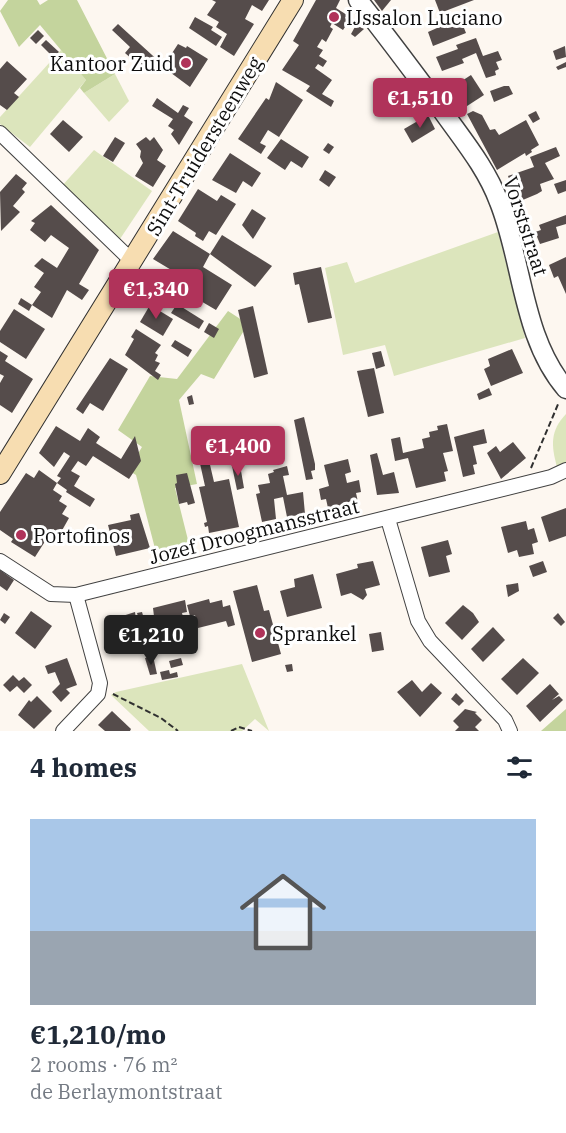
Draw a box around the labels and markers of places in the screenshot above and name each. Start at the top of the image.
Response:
place label: IJssalon Luciano [346,4,503,31]
marker: IJssalon Luciano [327,10,341,24]
place label: Kantoor Zuid [50,50,174,77]
marker: Kantoor Zuid [179,56,193,70]
pin: €1,510 [371,78,469,129]
pin: €1,340 [107,269,205,320]
pin: €1,400 [189,426,287,477]
place label: Portofinos [33,522,130,549]
marker: Portofinos [14,528,28,542]
pin: €1,210 [102,615,200,666]
place label: Sprankel [272,620,357,647]
marker: Sprankel [253,626,267,640]

